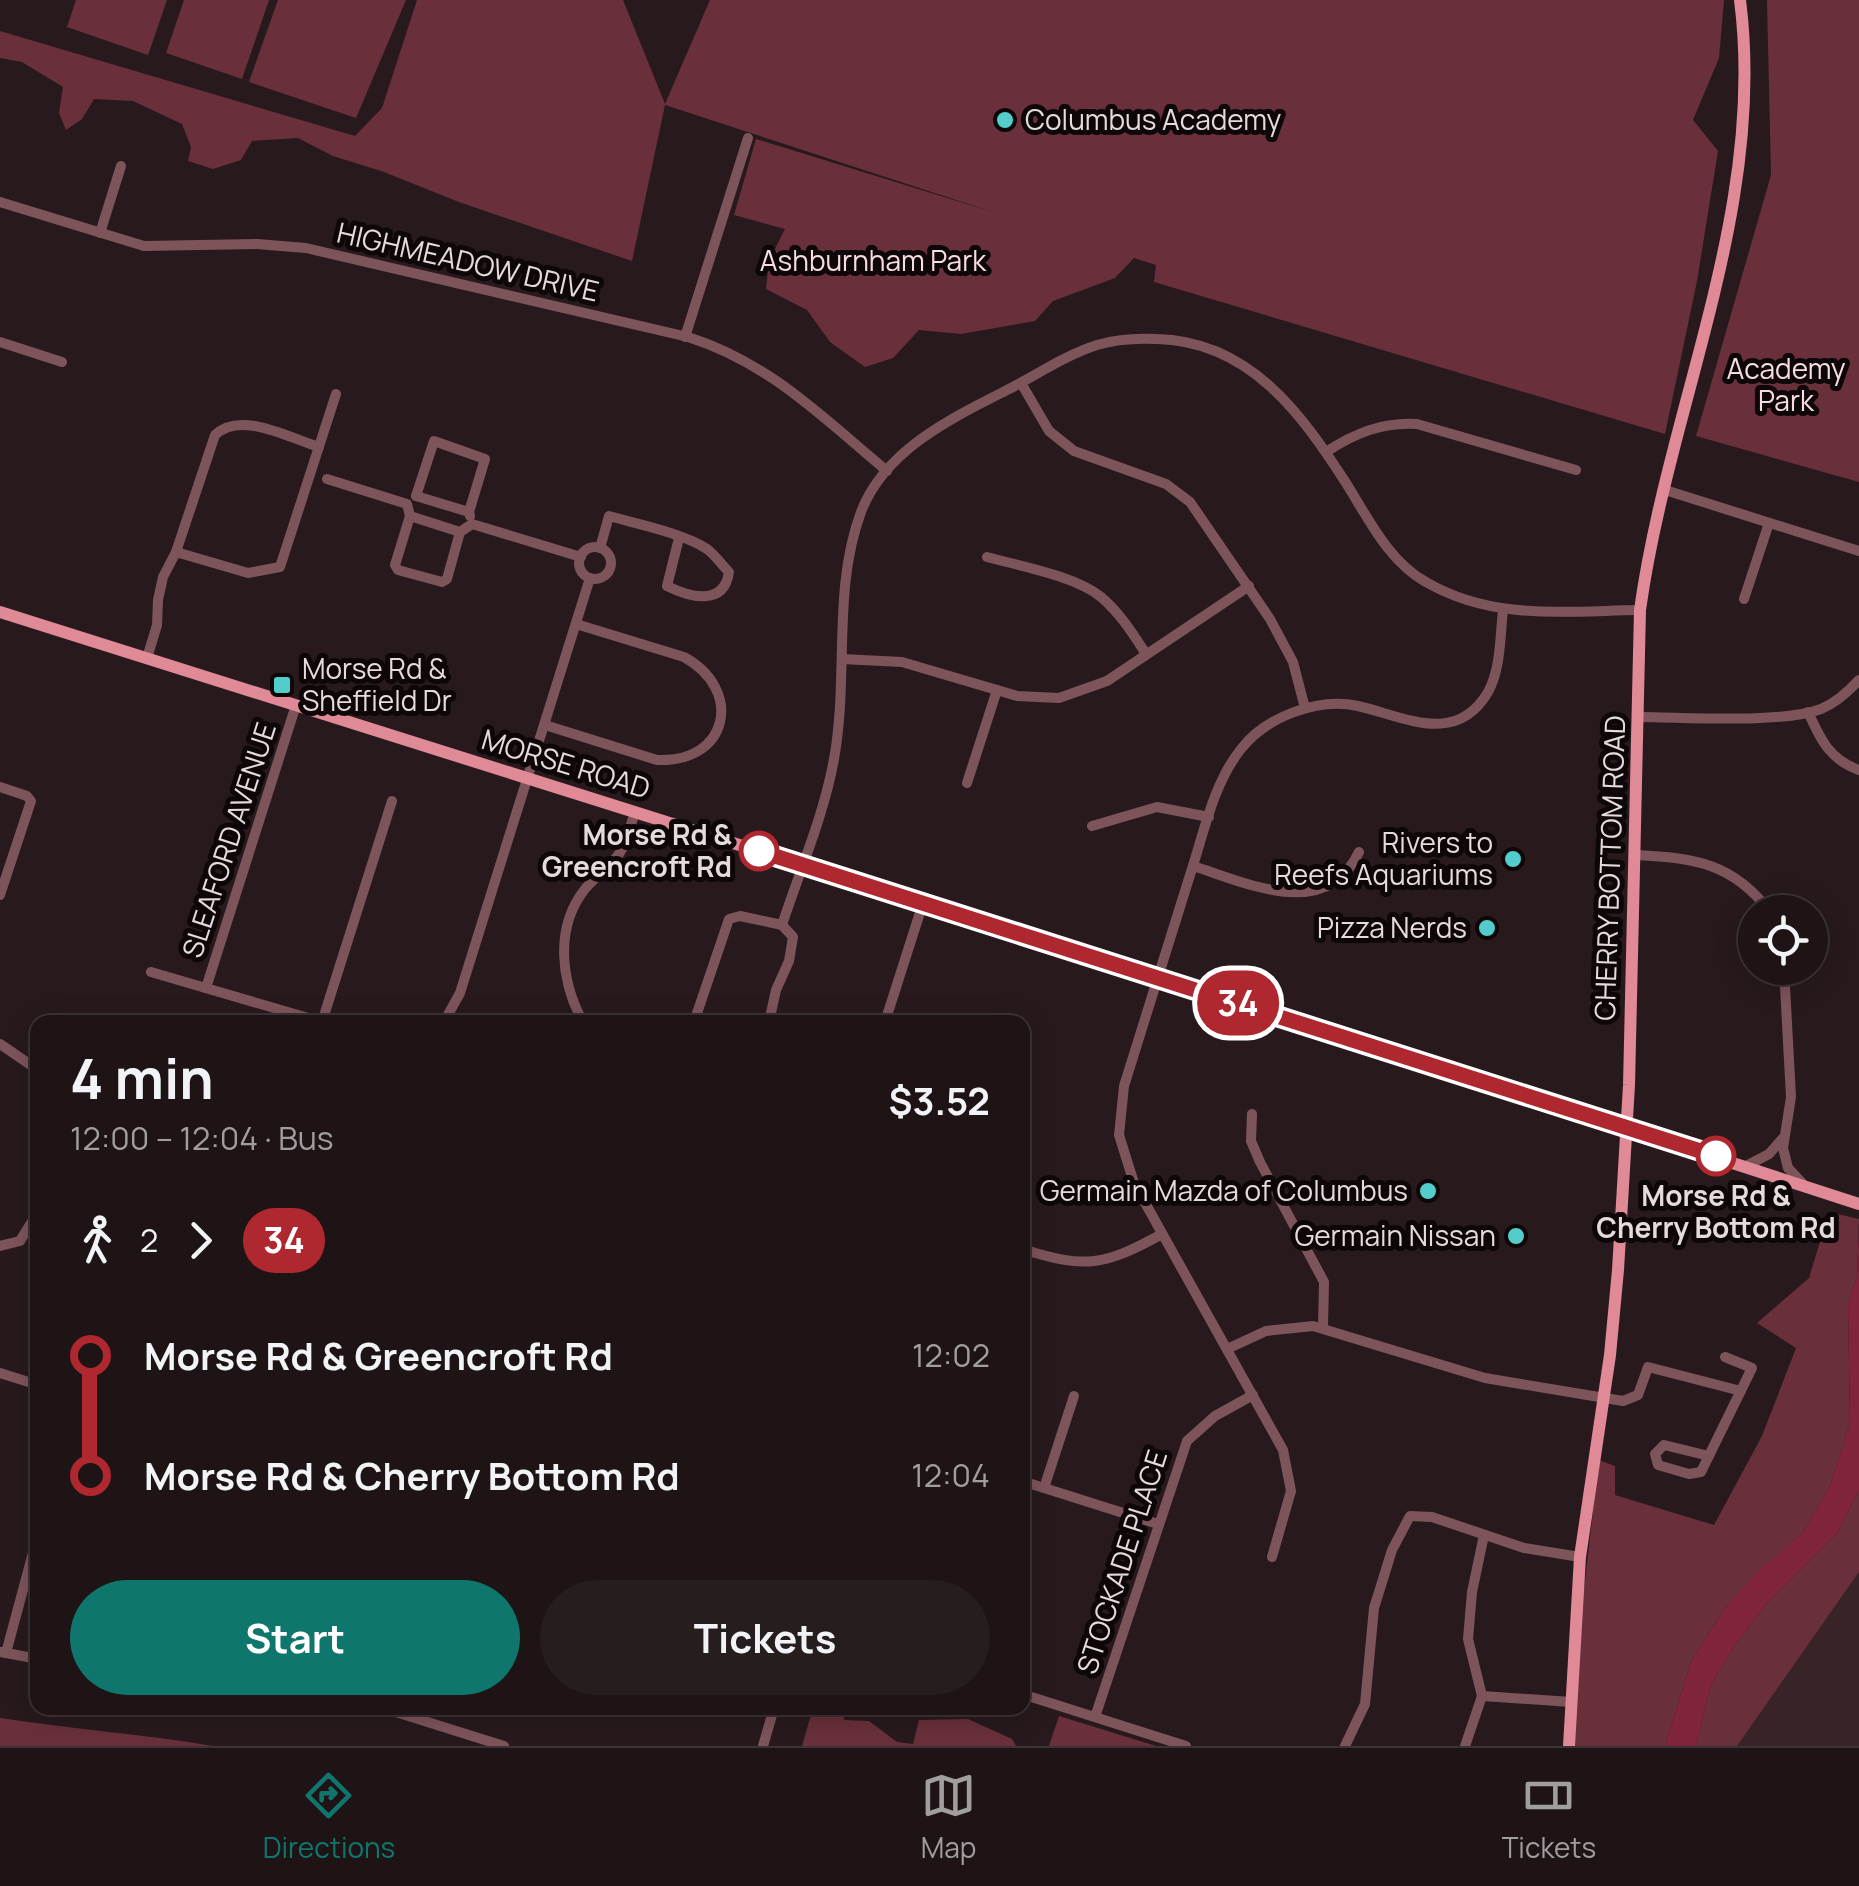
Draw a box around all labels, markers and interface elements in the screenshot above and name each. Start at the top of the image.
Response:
place label: Columbus Academy [1025,100,1281,138]
marker: Columbus Academy [994,109,1016,131]
street label: HIGHMEADOW DRIVE [334,212,603,310]
park label: Ashburnham Park [760,241,987,279]
park label: Academy Park [1726,349,1846,419]
place label: Morse Rd & Sheffield Dr [302,649,452,719]
marker: Morse Rd & Sheffield Dr [271,674,293,696]
street label: CHERRY BOTTOM ROAD [1585,715,1633,1021]
street label: SLEAFORD AVENUE [172,717,284,962]
street label: MORSE ROAD [477,719,655,807]
place label: Morse Rd & Greencroft Rd [542,815,732,885]
place label: Rivers to Reefs Aquariums [1274,823,1493,893]
marker: Morse Rd & Greencroft Rd [740,832,778,870]
marker: Rivers to Reefs Aquariums [1502,848,1524,870]
map controls [1738,895,1828,985]
button: locate [1738,895,1828,985]
place label: Pizza Nerds [1317,908,1467,946]
marker: Pizza Nerds [1476,917,1498,939]
line badge: 34 [1193,970,1283,1036]
text: 34 [1217,979,1259,1027]
text: 4 min [70,1040,214,1116]
text: $3.52 [889,1074,990,1126]
text: 12:00 – 12:04 · Bus [70,1116,334,1160]
marker: Morse Rd & Cherry Bottom Rd [1697,1137,1735,1175]
place label: Germain Mazda of Columbus [1040,1171,1408,1209]
place label: Morse Rd & Cherry Bottom Rd [1596,1176,1836,1246]
marker: Germain Mazda of Columbus [1417,1180,1439,1202]
icon: walk [70,1213,125,1268]
icon: forward [173,1213,228,1268]
text: 34 [263,1216,305,1264]
place label: Germain Nissan [1294,1216,1496,1254]
text: 2 [140,1218,158,1262]
marker: Germain Nissan [1505,1225,1527,1247]
text: Morse Rd & Greencroft Rd [144,1329,613,1381]
text: 12:02 [912,1333,990,1377]
street label: STOCKADE PLACE [1067,1445,1175,1679]
text: Morse Rd & Cherry Bottom Rd [144,1449,680,1501]
text: 12:04 [911,1453,990,1497]
button: Start [70,1580,520,1695]
button: Tickets [540,1580,990,1695]
tab: Directions [263,1768,395,1866]
tab: Map [921,1768,976,1866]
tab: Tickets [1502,1768,1596,1866]

